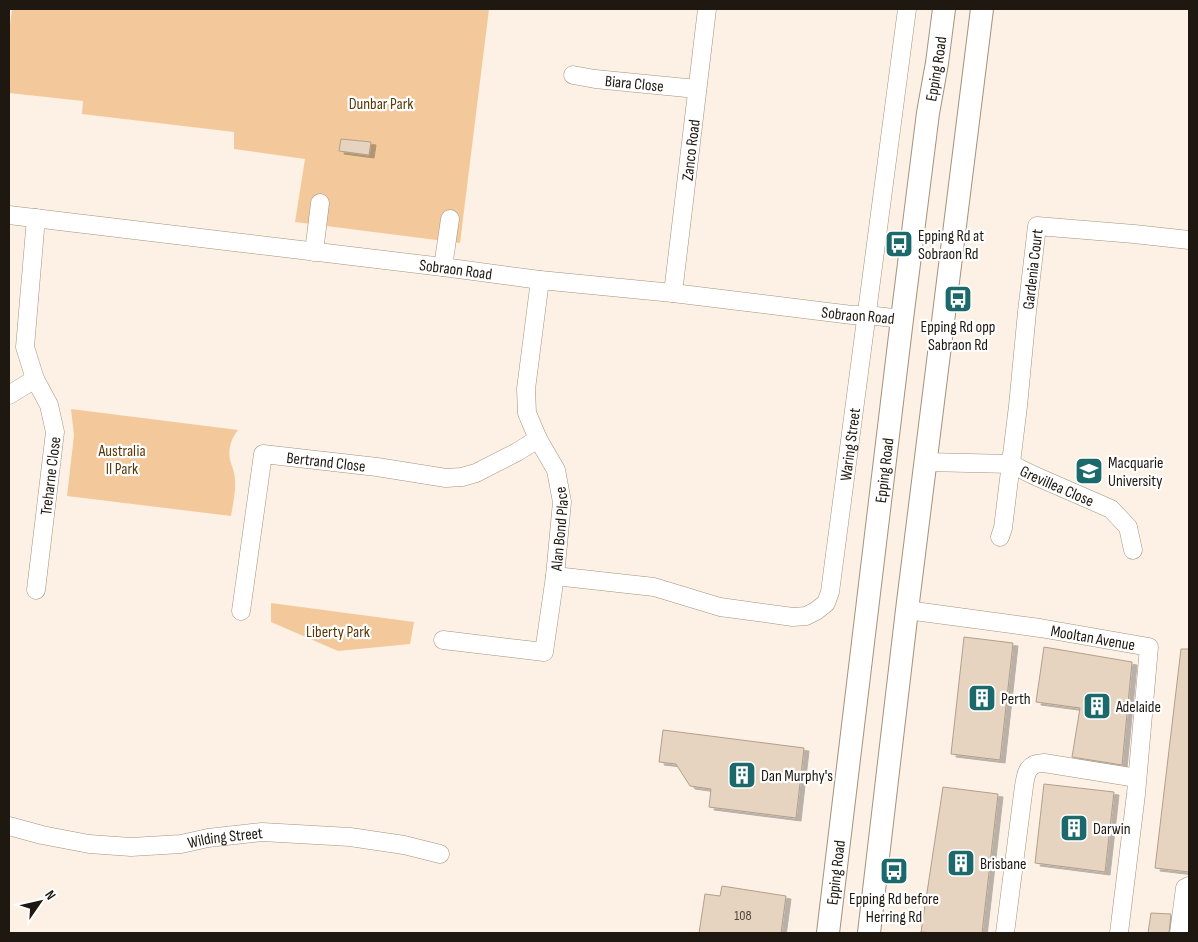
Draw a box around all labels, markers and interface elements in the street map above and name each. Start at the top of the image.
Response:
street label: Epping Road [922,35,951,103]
street label: Biara Close [604,72,665,97]
park label: Dunbar Park [349,95,413,114]
street label: Zanco Road [679,118,705,182]
place label: Epping Rd at Sobraon Rd [918,227,984,264]
street label: Gardenia Court [1019,228,1048,311]
bus stop icon: Epping Rd at Sobraon Rd [884,229,914,259]
street label: Sobraon Road [418,256,493,284]
bus stop icon: Epping Rd opp Sabraon Rd [943,284,973,314]
street label: Sobraon Road [820,303,895,329]
place label: Epping Rd opp Sabraon Rd [921,318,995,355]
street label: Waring Street [837,407,865,482]
street label: Treharne Close [37,436,65,516]
street label: Epping Road [872,437,899,504]
park label: Australia II Park [97,442,146,479]
street label: Bertrand Close [285,449,366,477]
place label: Macquarie University [1108,454,1164,491]
school or university icon: Macquarie University [1074,456,1104,486]
street label: Grevillea Close [1017,462,1096,511]
street label: Alan Bond Place [547,485,573,573]
street label: Mooltan Avenue [1049,622,1136,655]
park label: Liberty Park [306,623,370,642]
building icon: Perth [967,683,997,713]
place label: Perth [1001,690,1031,709]
building icon: Adelaide [1082,691,1112,721]
place label: Adelaide [1115,698,1161,717]
building icon: Dan Murphy's [727,760,757,790]
place label: Dan Murphy's [761,767,833,786]
building icon: Darwin [1059,813,1089,843]
place label: Darwin [1093,820,1131,839]
street label: Wilding Street [186,824,264,853]
street label: Epping Road [823,839,850,906]
building icon: Brisbane [946,848,976,878]
place label: Brisbane [980,855,1027,874]
bus stop icon: Epping Rd before Herring Rd [879,856,909,886]
north arrow [15,877,65,927]
text: N [41,887,60,903]
place label: Epping Rd before Herring Rd [849,890,939,927]
house number: 108 [734,907,752,924]

